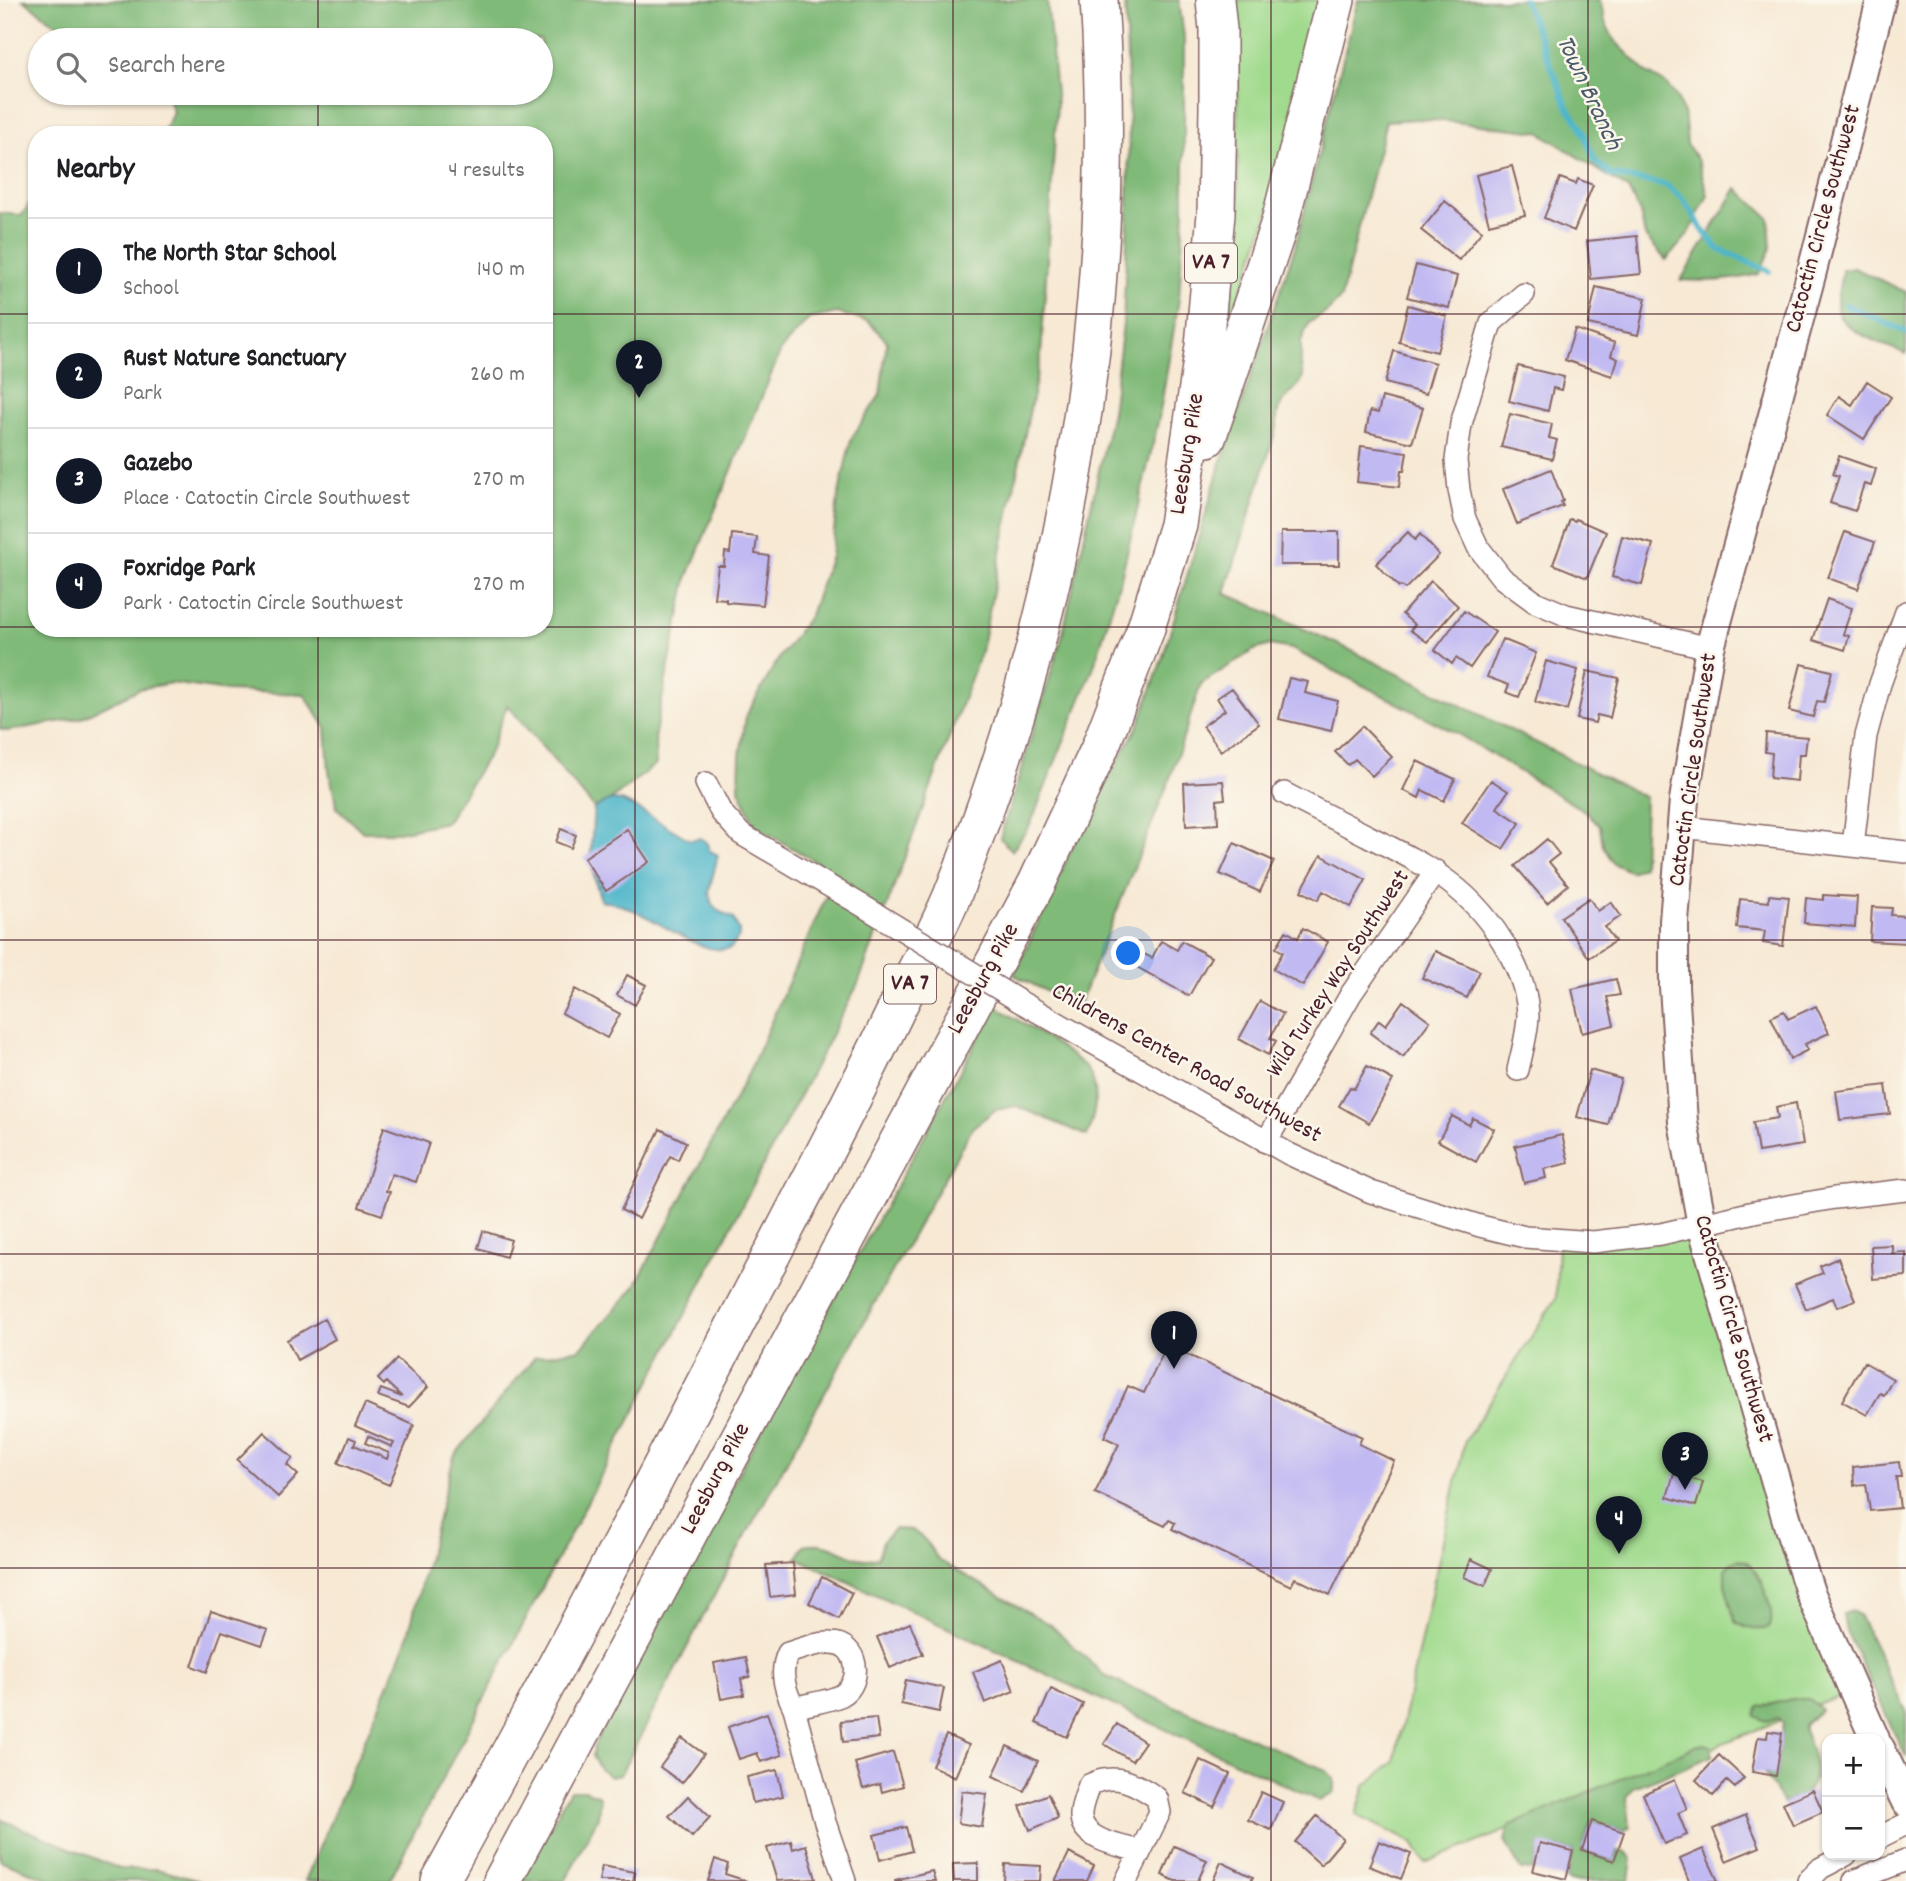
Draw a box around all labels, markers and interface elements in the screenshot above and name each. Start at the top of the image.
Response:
search box [28,28,553,105]
water label: Town Branch [1545,29,1631,157]
icon: search [52,48,90,86]
text: Search here [108,48,226,85]
street label: Catoctin Circle Southwest [1777,101,1871,337]
text: Nearby [56,150,134,193]
text: 4 results [448,155,525,188]
text: The North Star School [123,236,336,273]
road number: VA 7 [1185,244,1237,282]
text: 1 [76,254,82,287]
text: 140 m [477,254,525,287]
text: School [123,273,179,306]
pin: 2 [616,340,662,398]
text: Rust Nature Sanctuary [123,341,346,378]
text: 2 [74,359,84,392]
text: 260 m [470,359,525,392]
text: Park [123,378,162,411]
street label: Leesburg Pike [1162,391,1214,517]
text: Gazebo [123,446,192,483]
text: 3 [74,464,84,497]
text: 270 m [473,464,525,497]
text: Place · Catoctin Circle Southwest [123,483,410,516]
text: Foxridge Park [123,551,256,588]
text: 4 [74,569,84,602]
text: 270 m [473,569,525,602]
text: Park · Catoctin Circle Southwest [123,588,403,621]
street label: Catoctin Circle Southwest [1661,651,1727,889]
street label: Wild Turkey Way Southwest [1259,863,1419,1085]
street label: Leesburg Pike [939,917,1029,1041]
your location [1111,936,1145,970]
road number: VA 7 [884,965,936,1004]
street label: Childrens Center Road Southwest [1045,975,1328,1153]
street label: Catoctin Circle Southwest [1684,1211,1782,1447]
pin: 1 [1151,1311,1197,1369]
street label: Leesburg Pike [672,1417,760,1541]
pin: 3 [1662,1432,1708,1490]
pin: 4 [1596,1496,1642,1554]
map controls [1822,1734,1885,1860]
button: + [1822,1734,1885,1797]
button: − [1822,1797,1885,1860]

